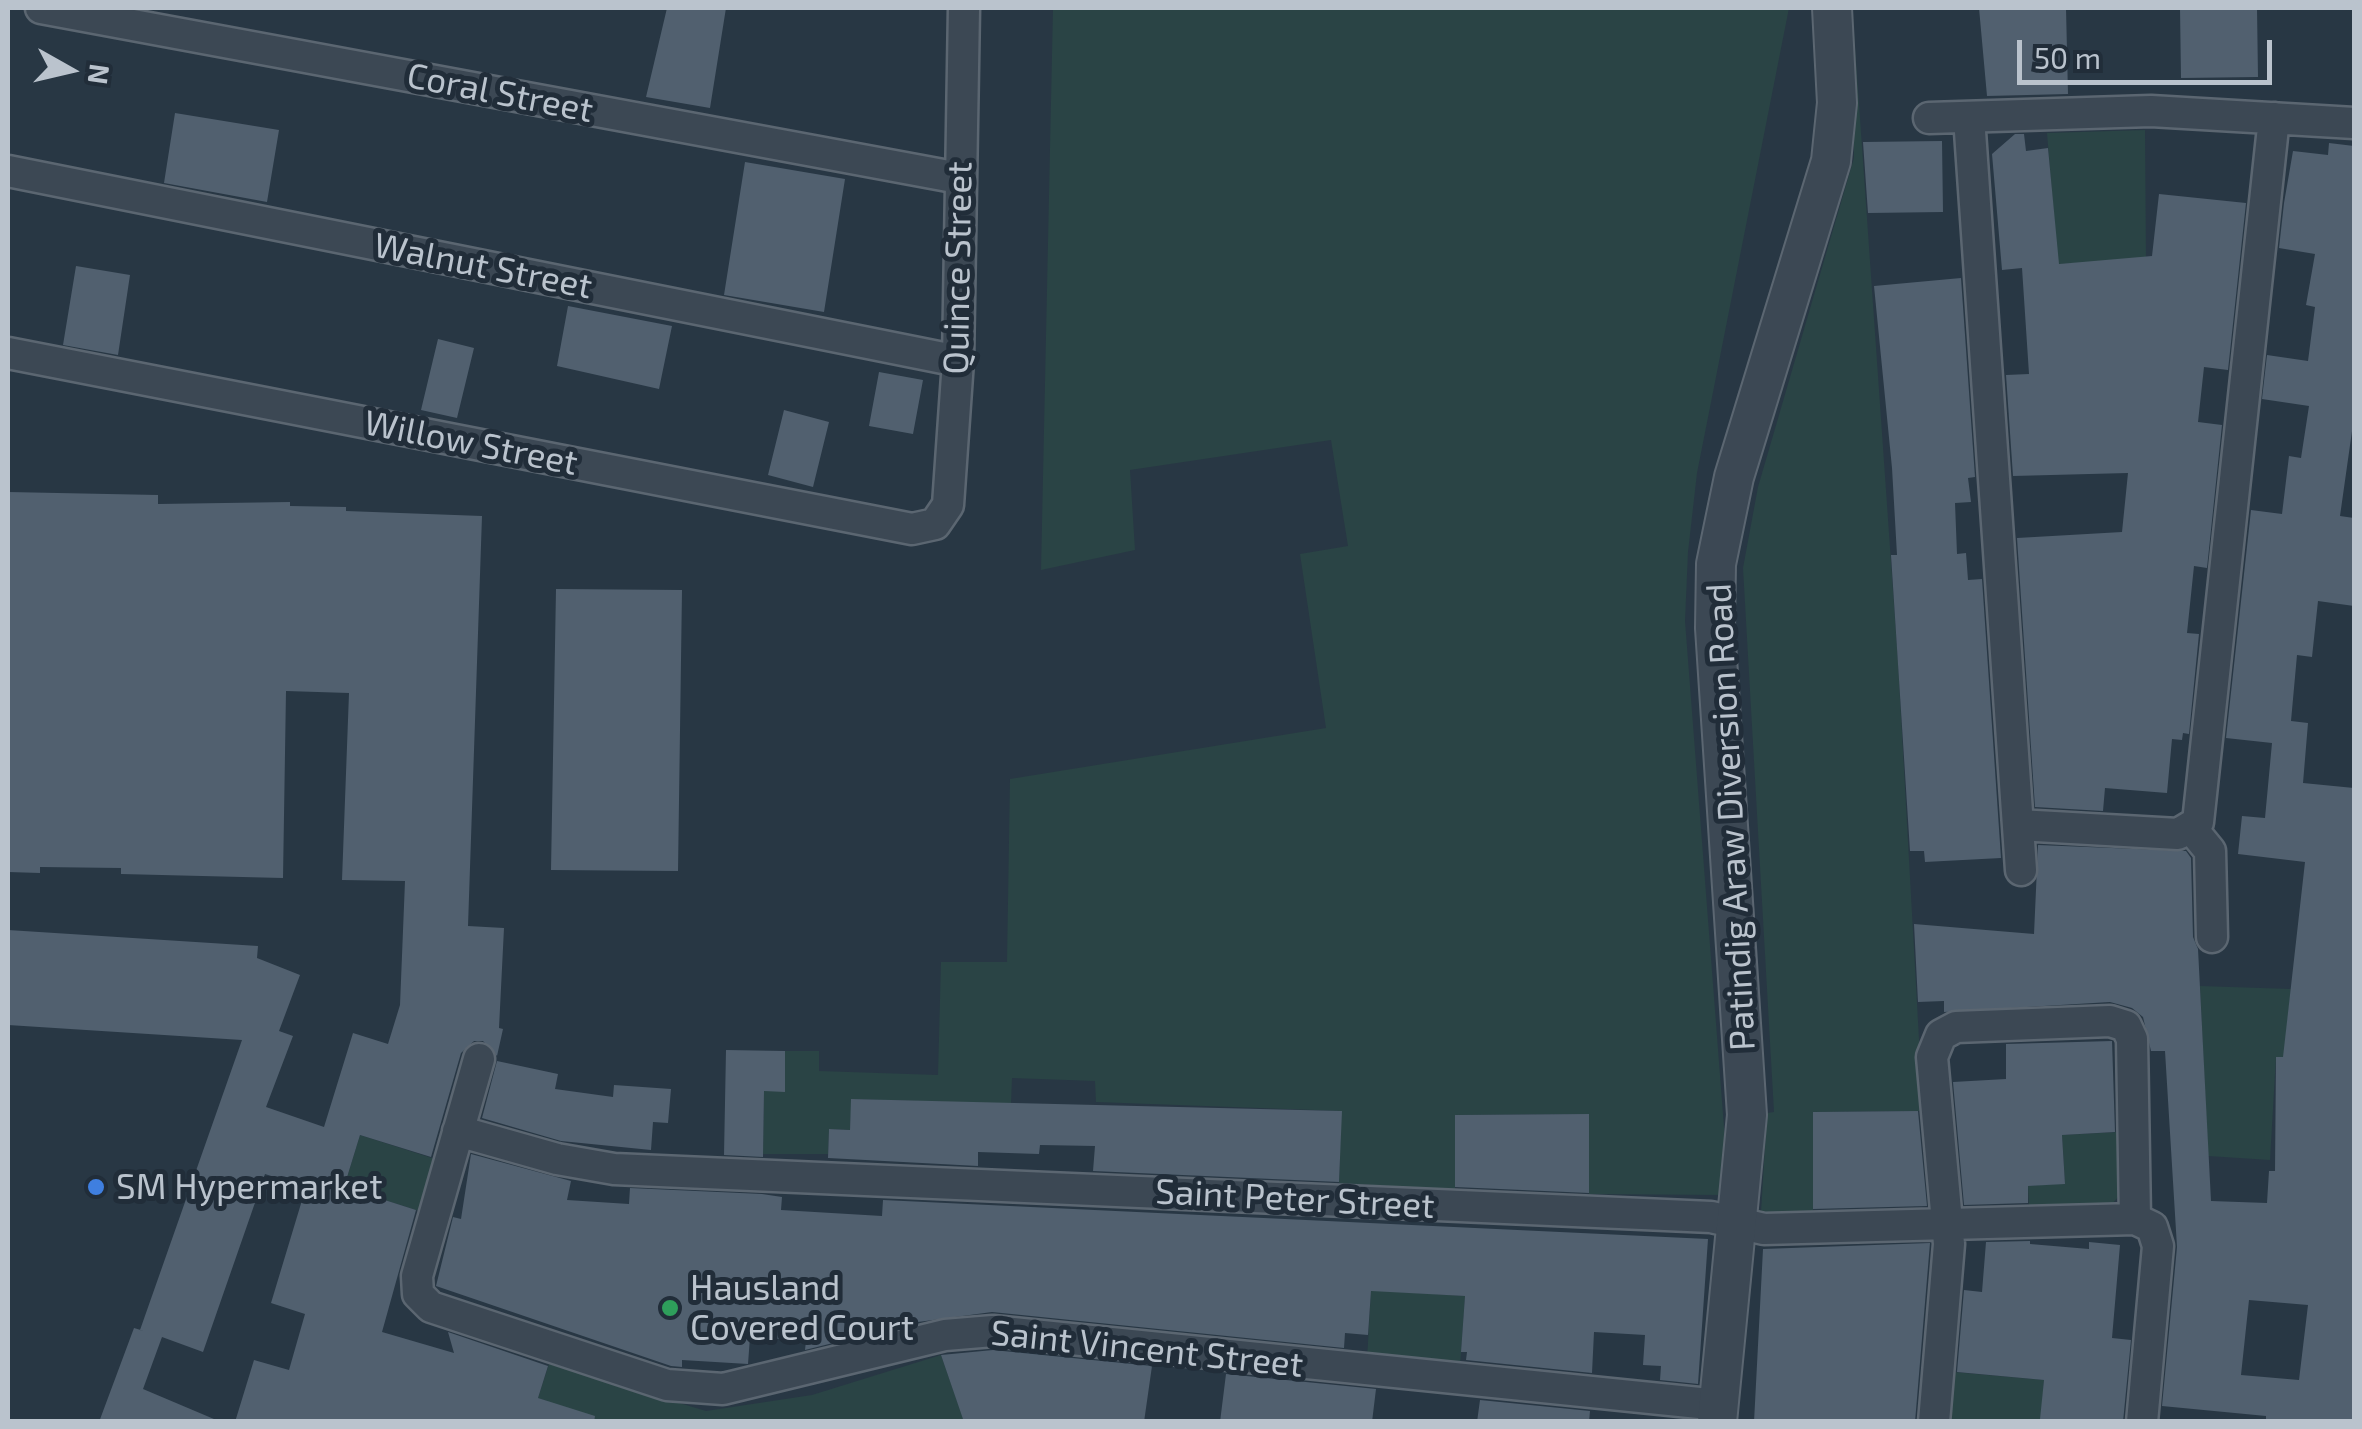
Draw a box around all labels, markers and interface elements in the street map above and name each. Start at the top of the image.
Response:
north arrow [20,20,120,120]
scale bar [2022,20,2277,82]
text: 50 m [2034,39,2101,75]
street label: Coral Street [403,54,597,132]
text: N [81,62,118,87]
street label: Quince Street [935,161,981,375]
street label: Walnut Street [370,224,596,308]
street label: Willow Street [361,402,581,484]
street label: Patindig Araw Diversion Road [1698,582,1764,1052]
place label: SM Hypermarket [116,1166,382,1208]
street label: Saint Peter Street [1154,1171,1436,1227]
marker: SM Hypermarket [85,1176,107,1198]
place label: Hausland Covered Court [690,1267,914,1349]
marker: Hausland Covered Court [659,1297,681,1319]
street label: Saint Vincent Street [989,1312,1305,1386]

